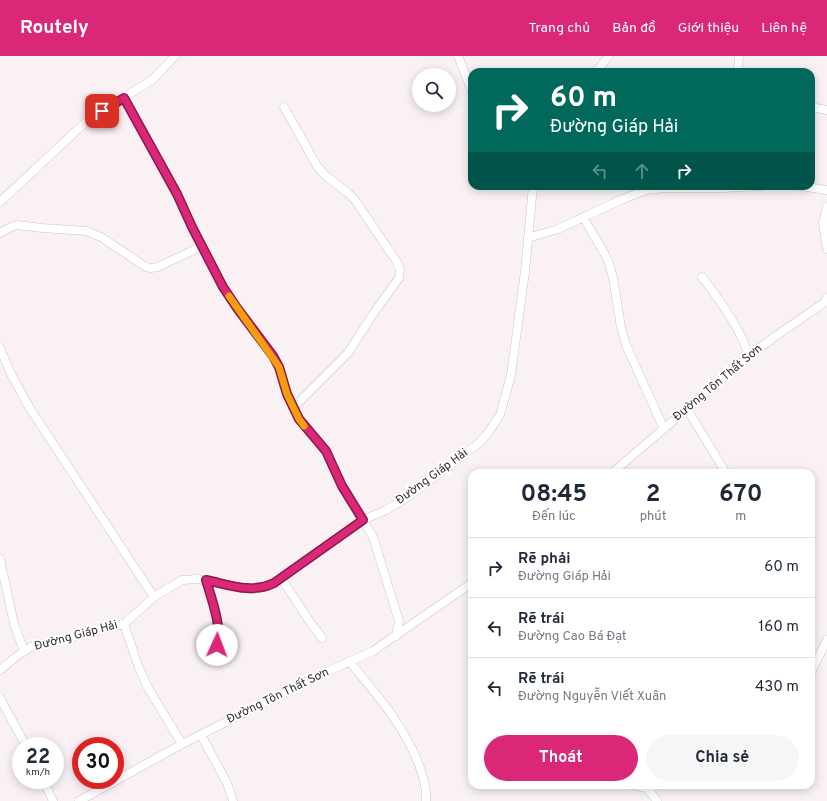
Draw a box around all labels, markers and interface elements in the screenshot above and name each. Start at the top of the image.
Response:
text: Routely [20,16,89,40]
text: Trang chủ [528,20,590,37]
text: Bản đồ [612,20,656,37]
text: Giới thiệu [678,20,739,37]
text: Liên hệ [761,20,807,37]
map controls [412,68,456,112]
button: search [412,68,456,112]
text: 60 m [550,81,617,117]
icon: right [484,84,536,136]
pin [85,94,119,128]
icon: arrive [91,100,113,122]
text: Đường Giáp Hải [550,116,678,139]
icon: left [589,160,611,182]
icon: ahead [631,160,653,182]
icon: right [673,160,695,182]
street label: Đường Tôn Thất Sơn [670,341,766,425]
street label: Đường Giáp Hải [393,445,471,509]
text: 08:45 [520,480,587,510]
text: 2 [646,480,661,510]
text: 670 [719,480,763,510]
text: Đến lúc [532,509,576,525]
text: phút [640,509,667,525]
text: m [735,509,746,525]
text: Rẽ phải [518,550,571,569]
icon: right [484,557,506,579]
text: 60 m [764,558,799,577]
text: Đường Giáp Hải [518,569,611,585]
text: Rẽ trái [518,610,565,629]
street label: Đường Giáp Hải [33,617,119,655]
icon: left [484,617,506,639]
text: 160 m [759,618,799,637]
position arrow [196,624,238,666]
text: Đường Cao Bá Đạt [518,629,627,645]
street label: Đường Tôn Thất Sơn [224,664,332,728]
text: Rẽ trái [518,670,565,689]
icon: left [484,677,506,699]
text: 430 m [755,678,799,697]
text: Đường Nguyễn Viết Xuân [518,689,666,705]
button: Thoát [484,735,638,781]
button: Chia sẻ [646,735,799,781]
speed limit sign: 30 [72,737,124,789]
text: 22 [26,745,50,771]
text: km/h [26,766,50,779]

